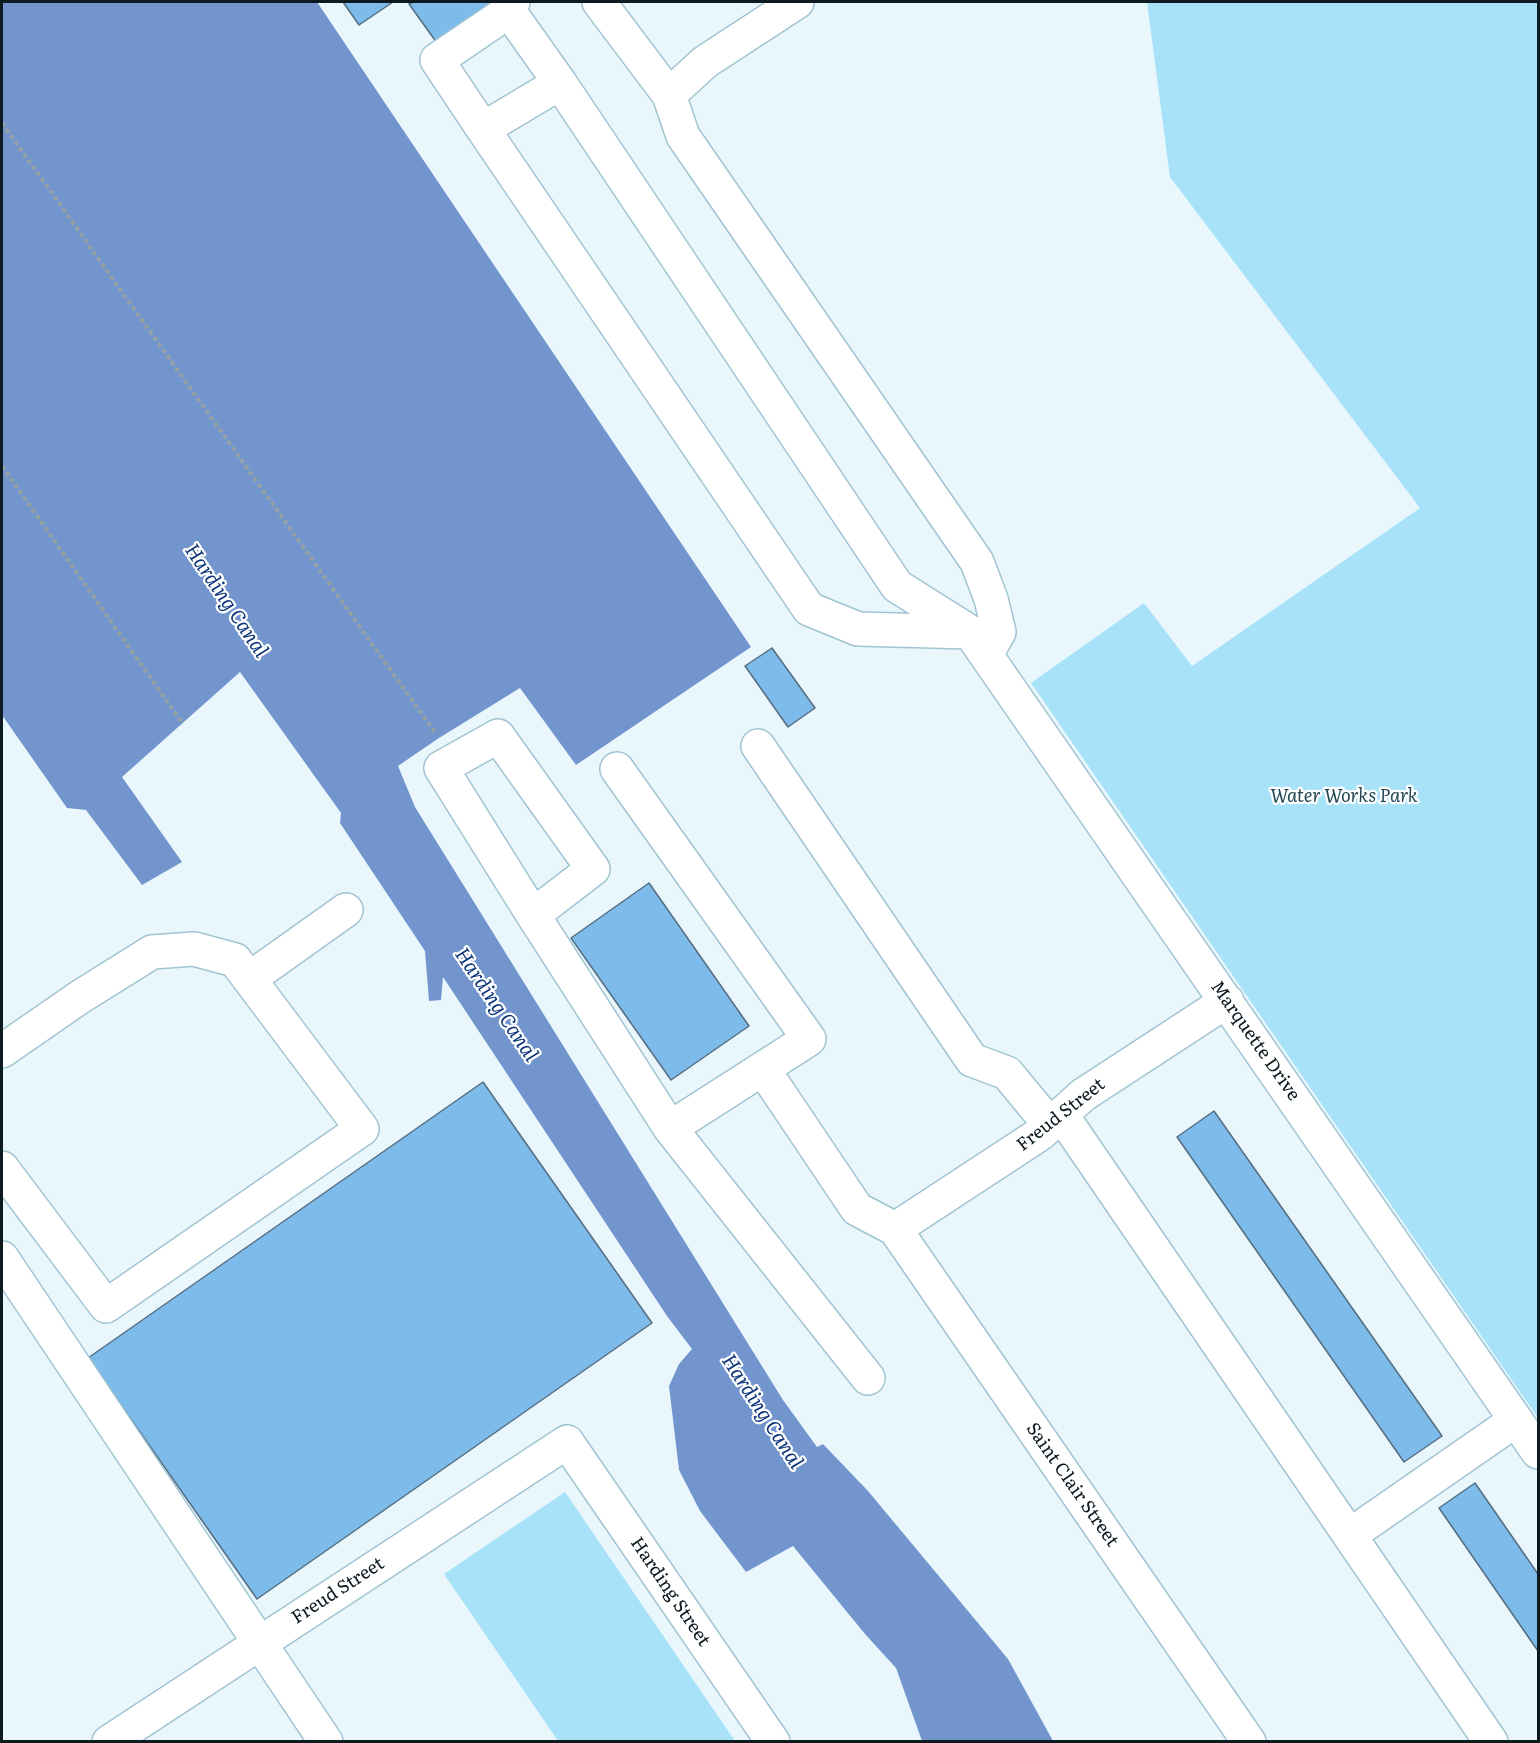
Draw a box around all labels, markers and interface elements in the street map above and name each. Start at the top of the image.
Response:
water label: Harding Canal [179,540,273,662]
park label: Water Works Park [1270,786,1418,808]
water label: Harding Canal [449,944,543,1066]
street label: Marquette Drive [1206,977,1304,1105]
street label: Freud Street [1013,1074,1109,1156]
water label: Harding Canal [716,1350,808,1474]
street label: Saint Clair Street [1021,1419,1123,1551]
street label: Harding Street [626,1533,714,1651]
street label: Freud Street [288,1553,388,1629]

